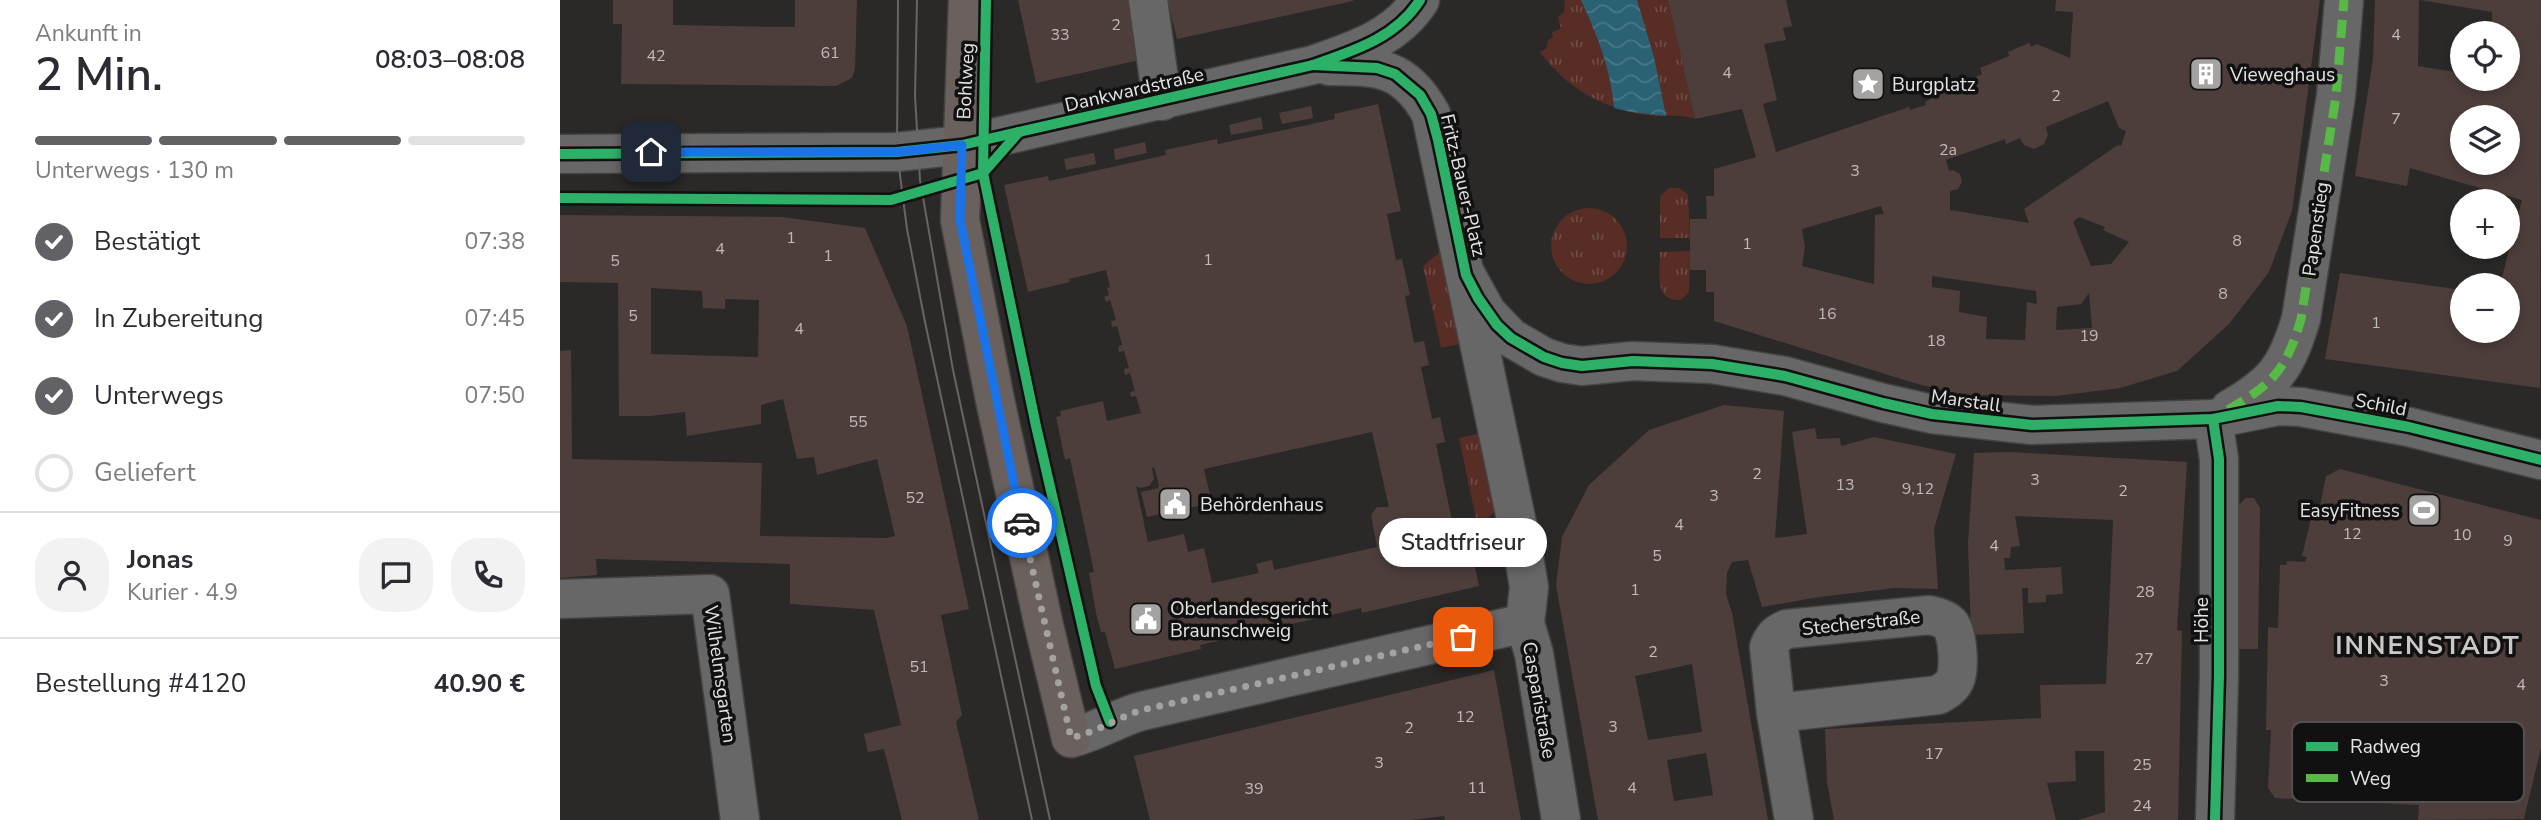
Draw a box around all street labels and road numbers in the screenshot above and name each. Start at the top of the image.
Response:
street label: Bohlweg [951,42,981,120]
street label: Dankwardstraße [1062,61,1206,119]
street label: Fritz-Bauer-Platz [1434,111,1492,259]
street label: Papenstieg [2297,180,2335,278]
street label: Marstall [1929,383,2003,419]
street label: Schild [2353,387,2409,423]
street label: Höhe [2189,597,2215,643]
street label: Wilhelmsgarten [697,604,743,745]
street label: Stecherstraße [1801,604,1922,642]
street label: Casparistraße [1516,640,1562,761]

